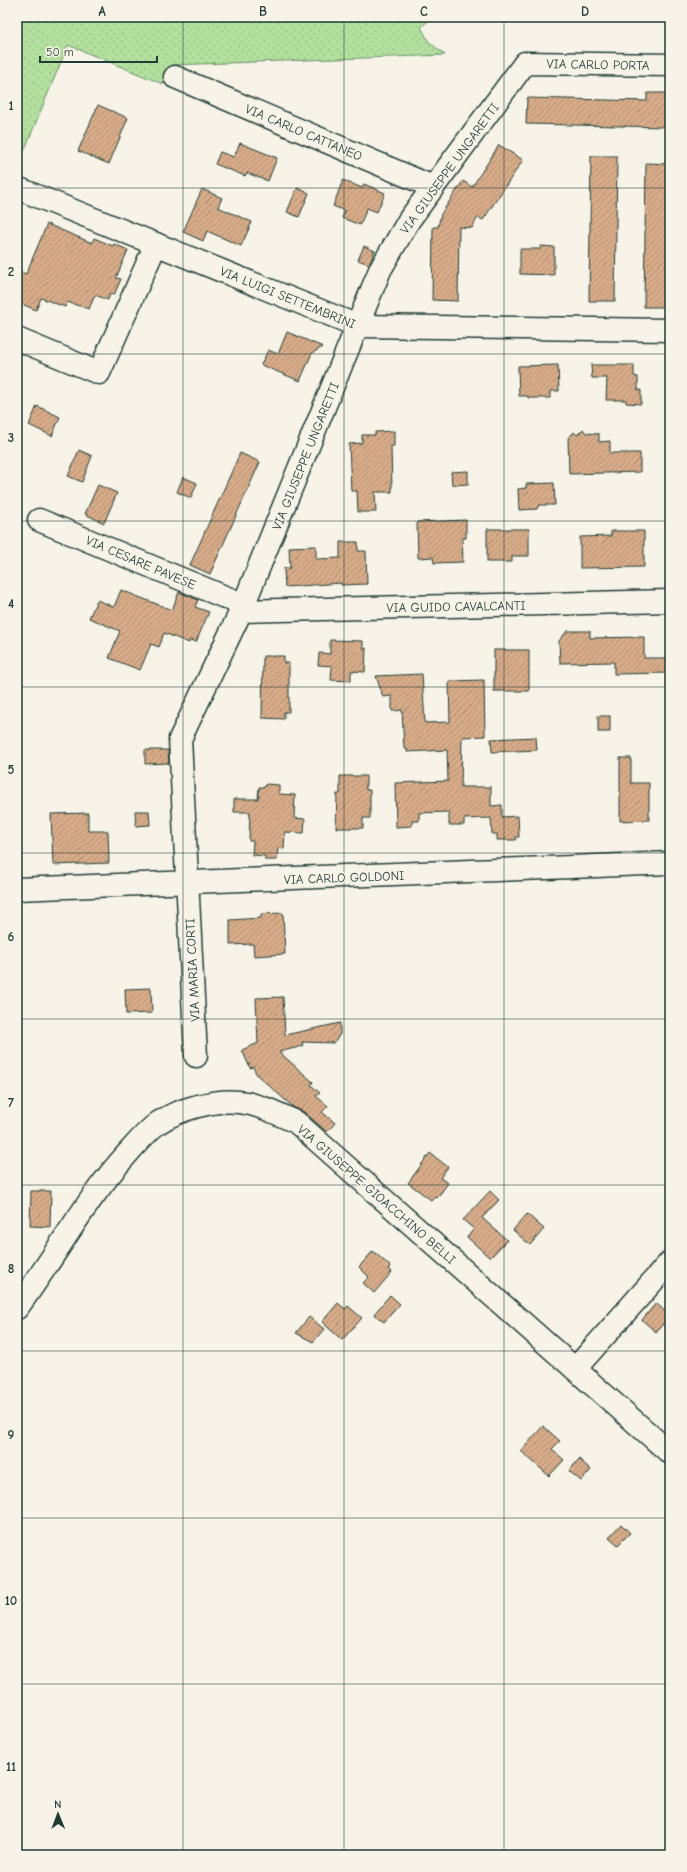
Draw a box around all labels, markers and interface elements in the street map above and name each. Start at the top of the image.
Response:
text: A [98,4,106,19]
text: B [259,4,267,19]
text: C [420,4,428,19]
text: D [581,4,589,19]
scale bar [40,38,157,64]
text: 50 m [46,45,74,59]
street label: VIA CARLO PORTA [547,56,650,73]
text: 1 [8,98,14,113]
street label: VIA GIUSEPPE UNGARETTI [397,100,502,237]
street label: VIA CARLO CATTANEO [243,101,364,164]
street label: VIA LUIGI SETTEMBRINI [218,263,358,332]
text: 2 [8,264,14,279]
street label: VIA GIUSEPPE UNGARETTI [269,380,342,532]
text: 3 [8,430,14,445]
street label: VIA CESARE PAVESE [84,533,198,592]
text: 4 [8,596,14,611]
street label: VIA GUIDO CAVALCANTI [386,598,526,615]
text: 5 [8,762,15,777]
street label: VIA CARLO GOLDONI [284,868,404,887]
street label: VIA MARIA CORTI [182,918,203,1022]
text: 6 [8,929,15,944]
text: 7 [8,1095,14,1110]
street label: VIA GIUSEPPE GIOACCHINO BELLI [295,1122,459,1267]
text: 8 [8,1261,14,1276]
text: 9 [8,1427,15,1442]
text: 10 [5,1593,17,1608]
text: 11 [6,1759,16,1774]
north arrow [38,1794,78,1834]
text: N [54,1798,62,1811]

